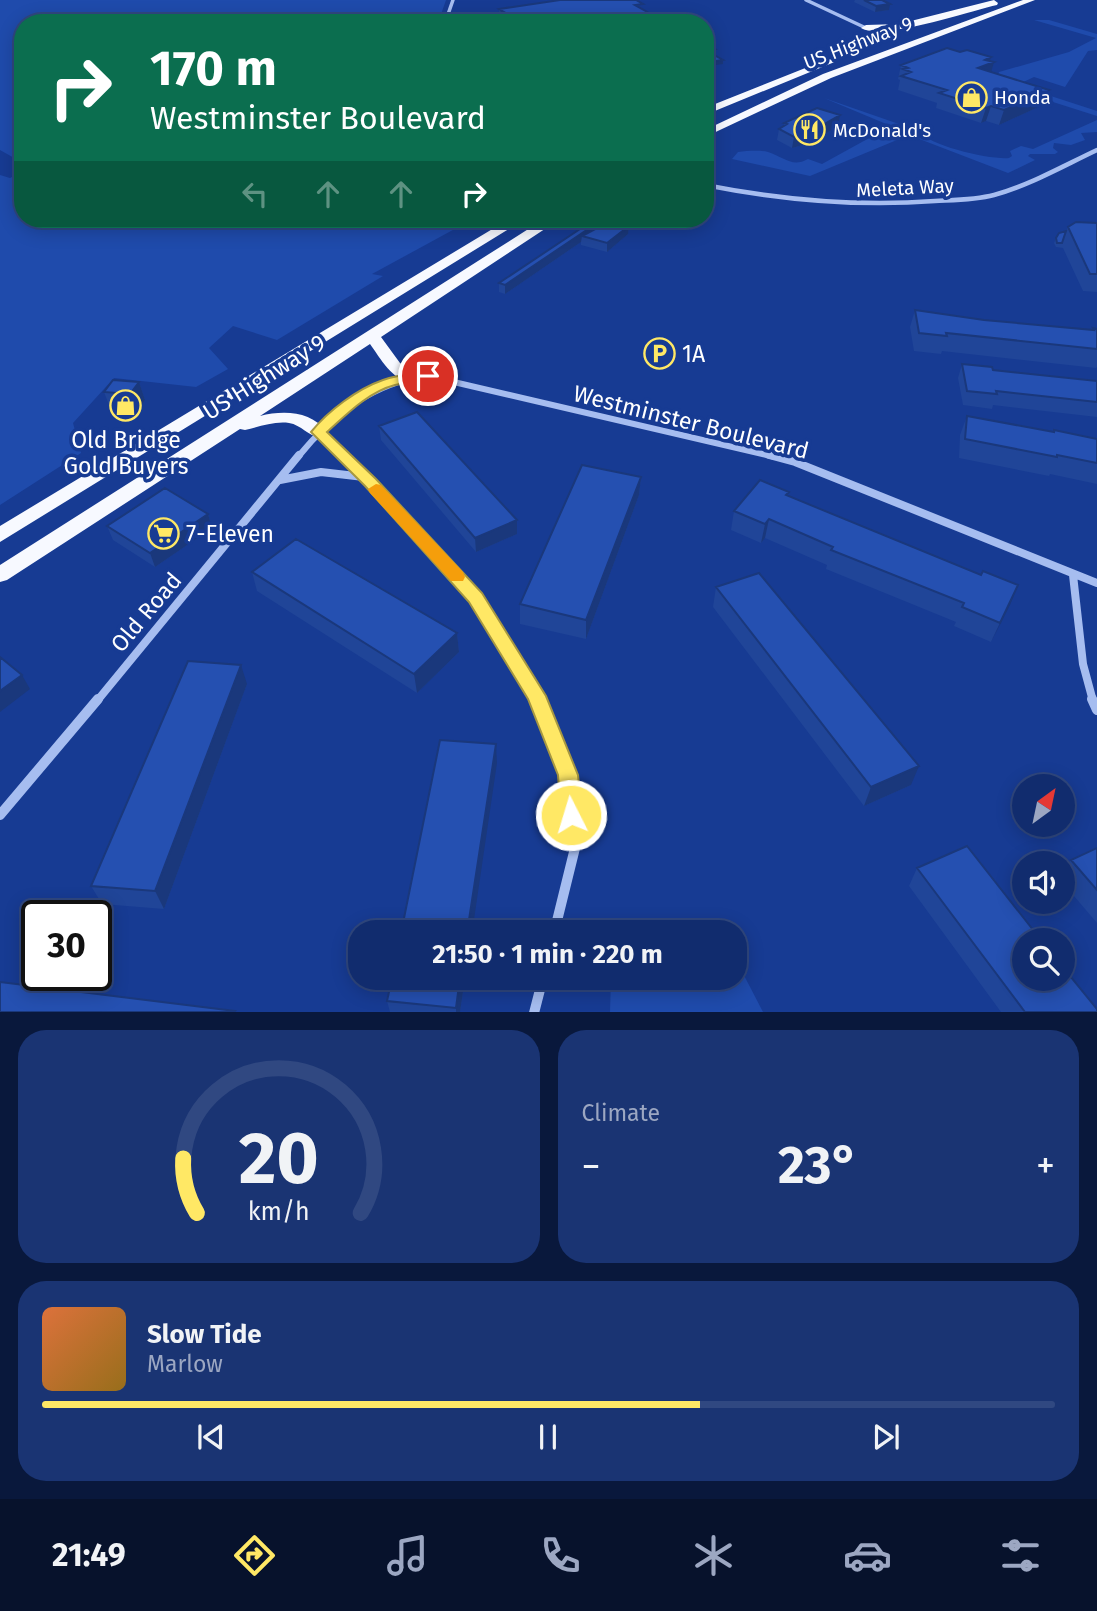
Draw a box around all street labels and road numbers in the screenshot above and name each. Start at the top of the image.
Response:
street label: US Highway 9 [800,12,916,74]
street label: Meleta Way [856,174,955,202]
street label: US Highway 9 [198,328,330,426]
street label: Westminster Boulevard [570,379,812,465]
street label: Old Road [105,566,187,658]

